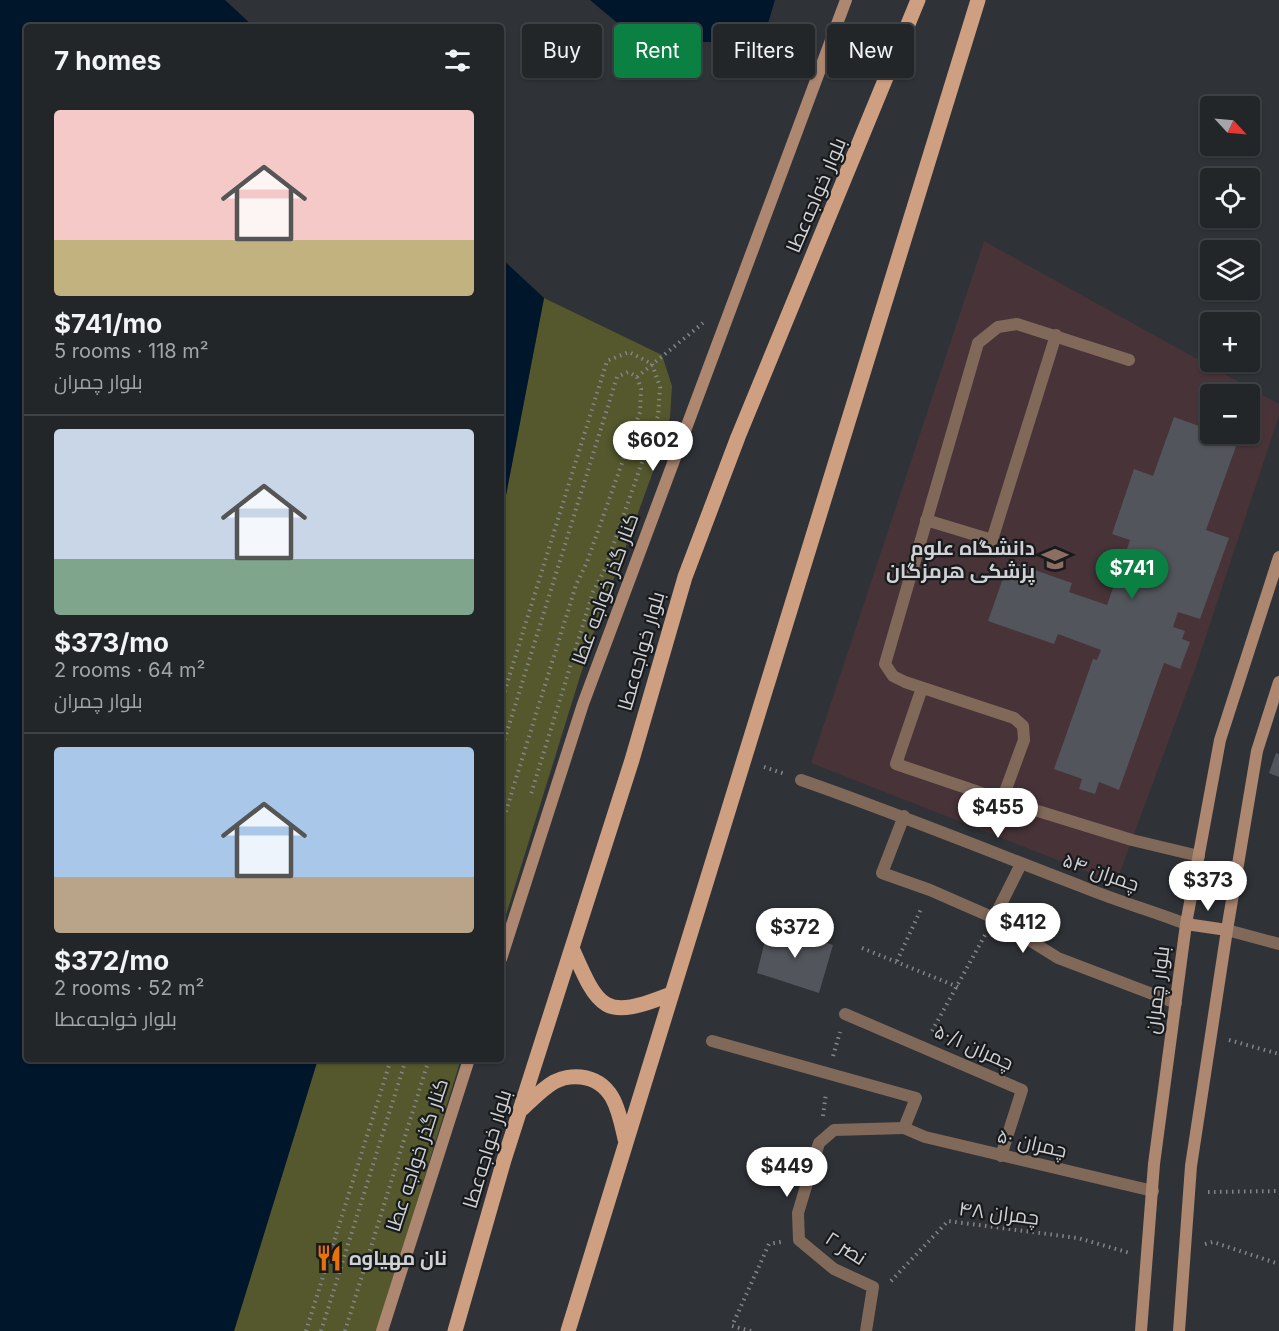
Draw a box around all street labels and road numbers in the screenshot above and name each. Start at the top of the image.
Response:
street label: بلوار خواجه‌عطا [781,134,851,256]
street label: کنار گذر خواجه عطا [566,510,644,668]
street label: بلوار خواجه‌عطا [613,589,669,713]
street label: چمران ۵۴ [1059,848,1142,897]
street label: بلوار چمران [1140,945,1175,1036]
street label: چمران ۵۰/۱ [930,1019,1017,1076]
street label: کنار گذر خواجه عطا [381,1076,453,1234]
street label: بلوار خواجه‌عطا [458,1087,516,1211]
street label: چمران ۵۰ [995,1123,1069,1164]
street label: چمران ۴۸ [957,1196,1041,1231]
street label: نصر ۲ [821,1226,871,1270]

